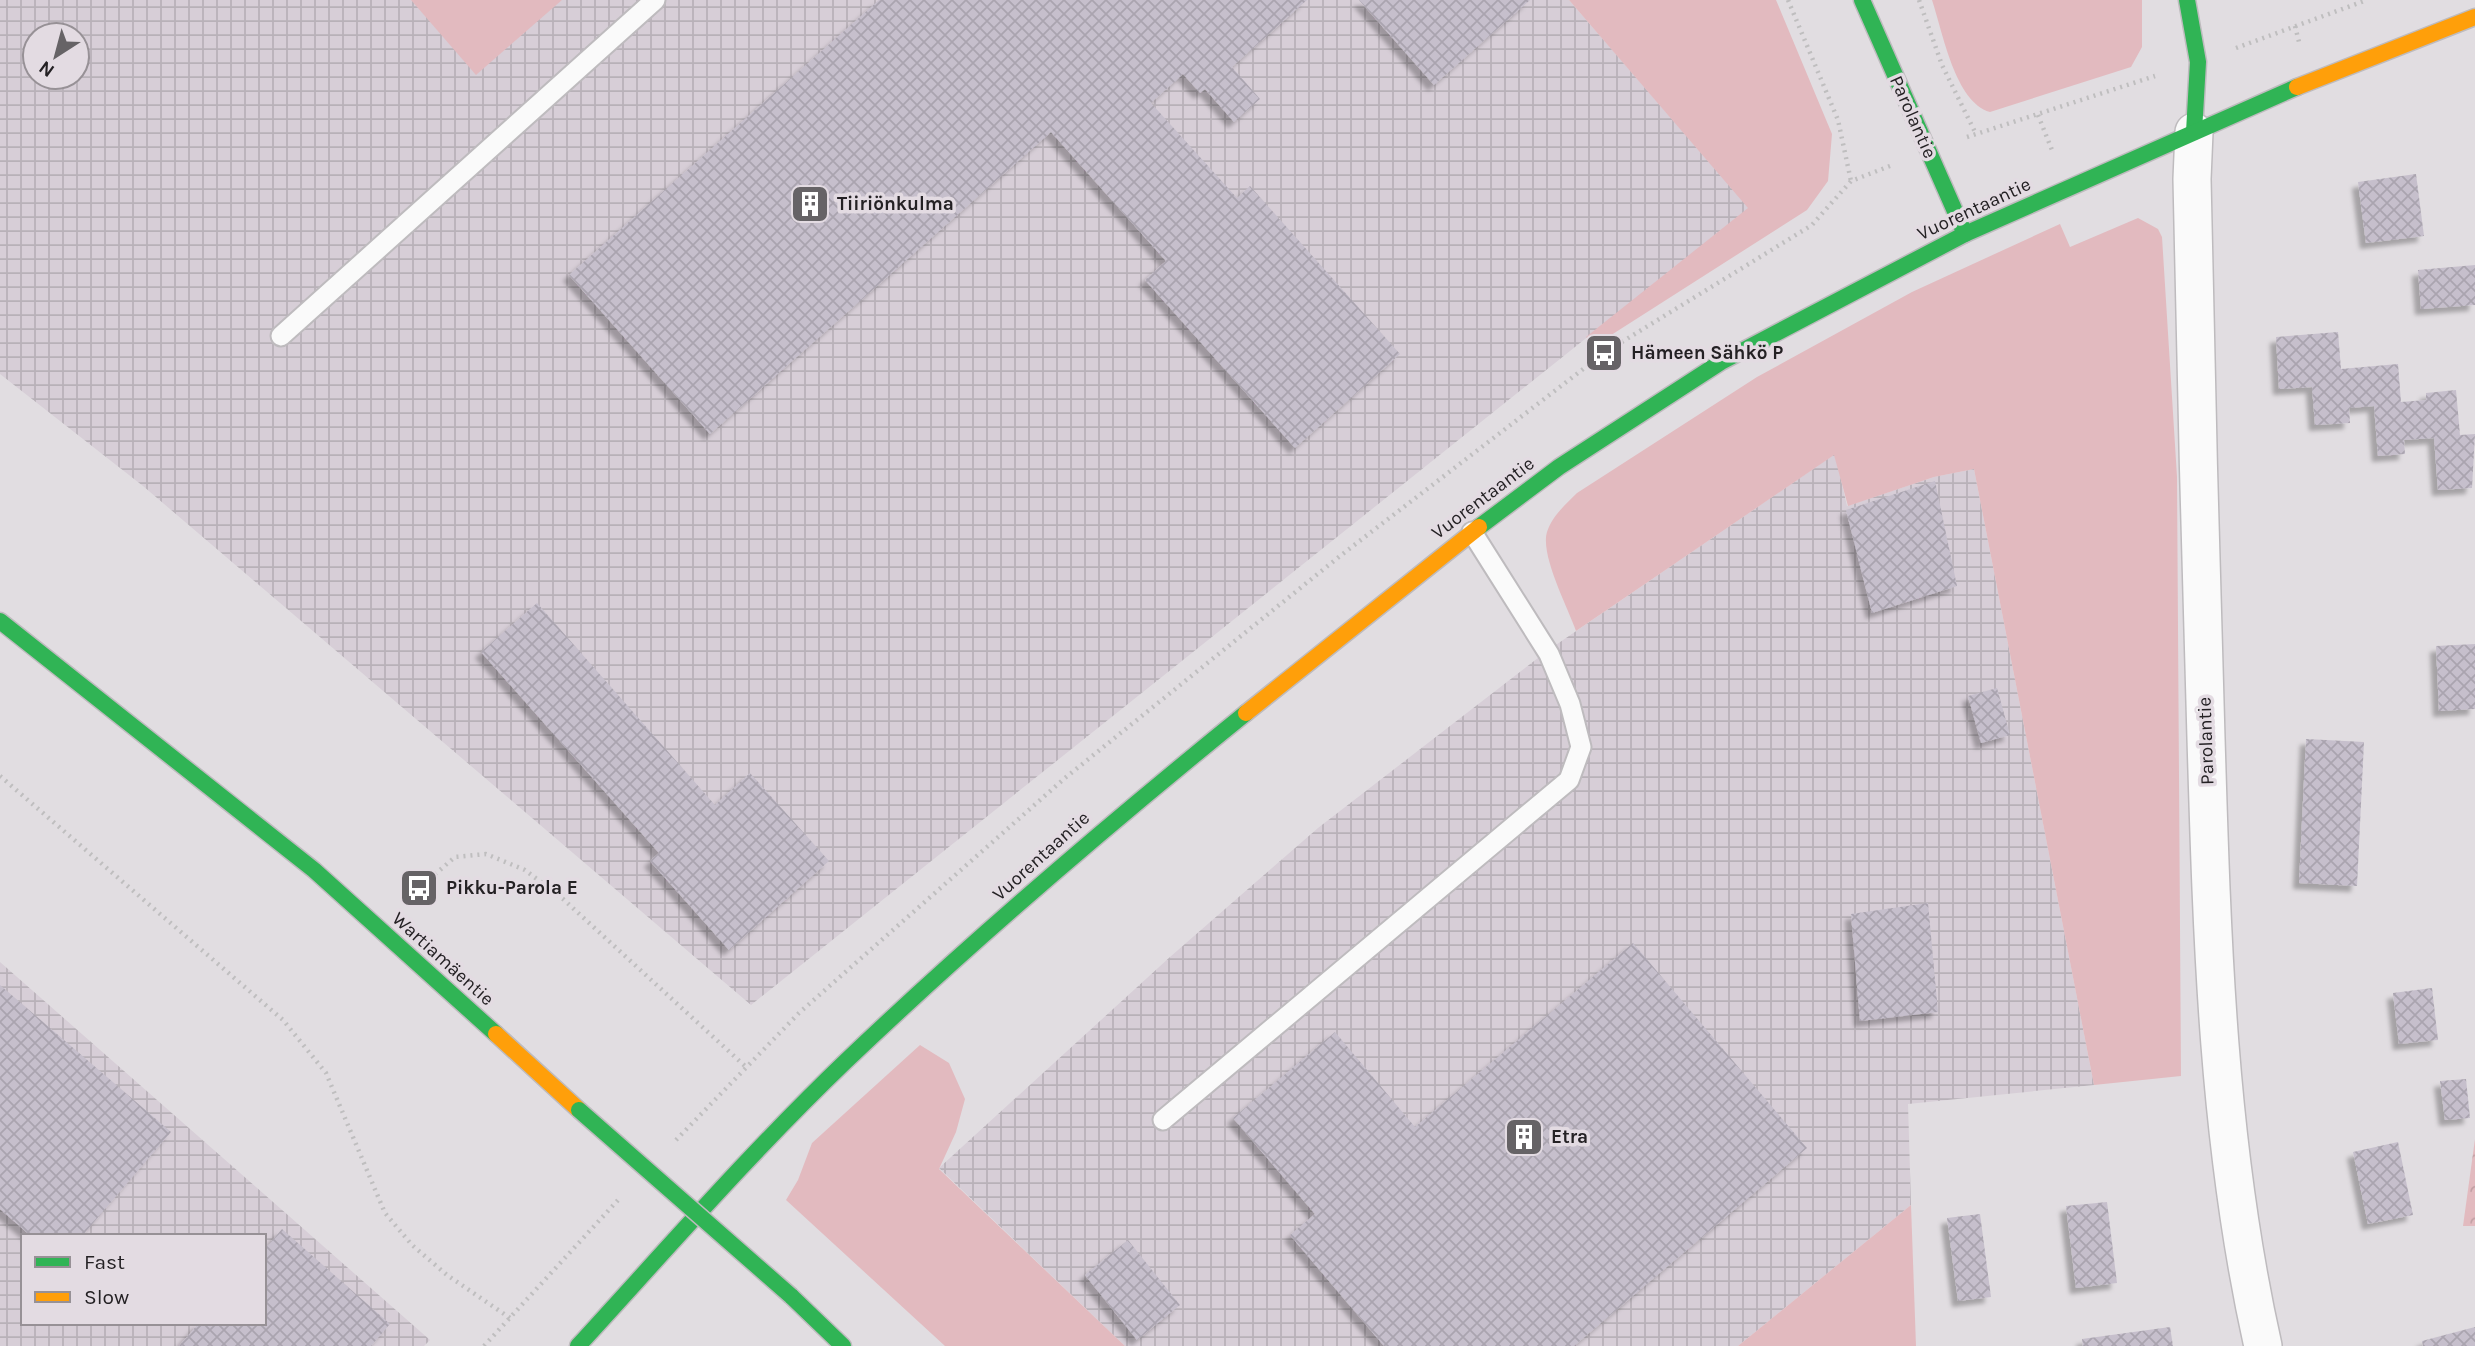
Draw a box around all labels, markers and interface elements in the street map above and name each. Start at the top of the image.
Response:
north arrow [21,21,91,91]
text: N [35,56,59,82]
street label: Parolantie [1885,72,1941,162]
street label: Vuorentaantie [1914,173,2034,245]
building icon: Tiiriönkulma [789,183,831,225]
place label: Tiiriönkulma [837,193,954,215]
bus stop icon: Hämeen Sähkö P [1583,332,1625,374]
place label: Hämeen Sähkö P [1631,342,1783,364]
street label: Vuorentaantie [1427,452,1539,544]
street label: Parolantie [2193,697,2219,785]
street label: Vuorentaantie [988,807,1094,905]
bus stop icon: Pikku-Parola E [398,867,440,909]
place label: Pikku-Parola E [446,877,578,899]
street label: Wartiamäentie [388,908,498,1010]
building icon: Etra [1503,1116,1545,1158]
place label: Etra [1551,1126,1588,1148]
legend [21,1234,266,1325]
text: Fast [84,1250,125,1274]
text: Slow [84,1285,129,1309]

